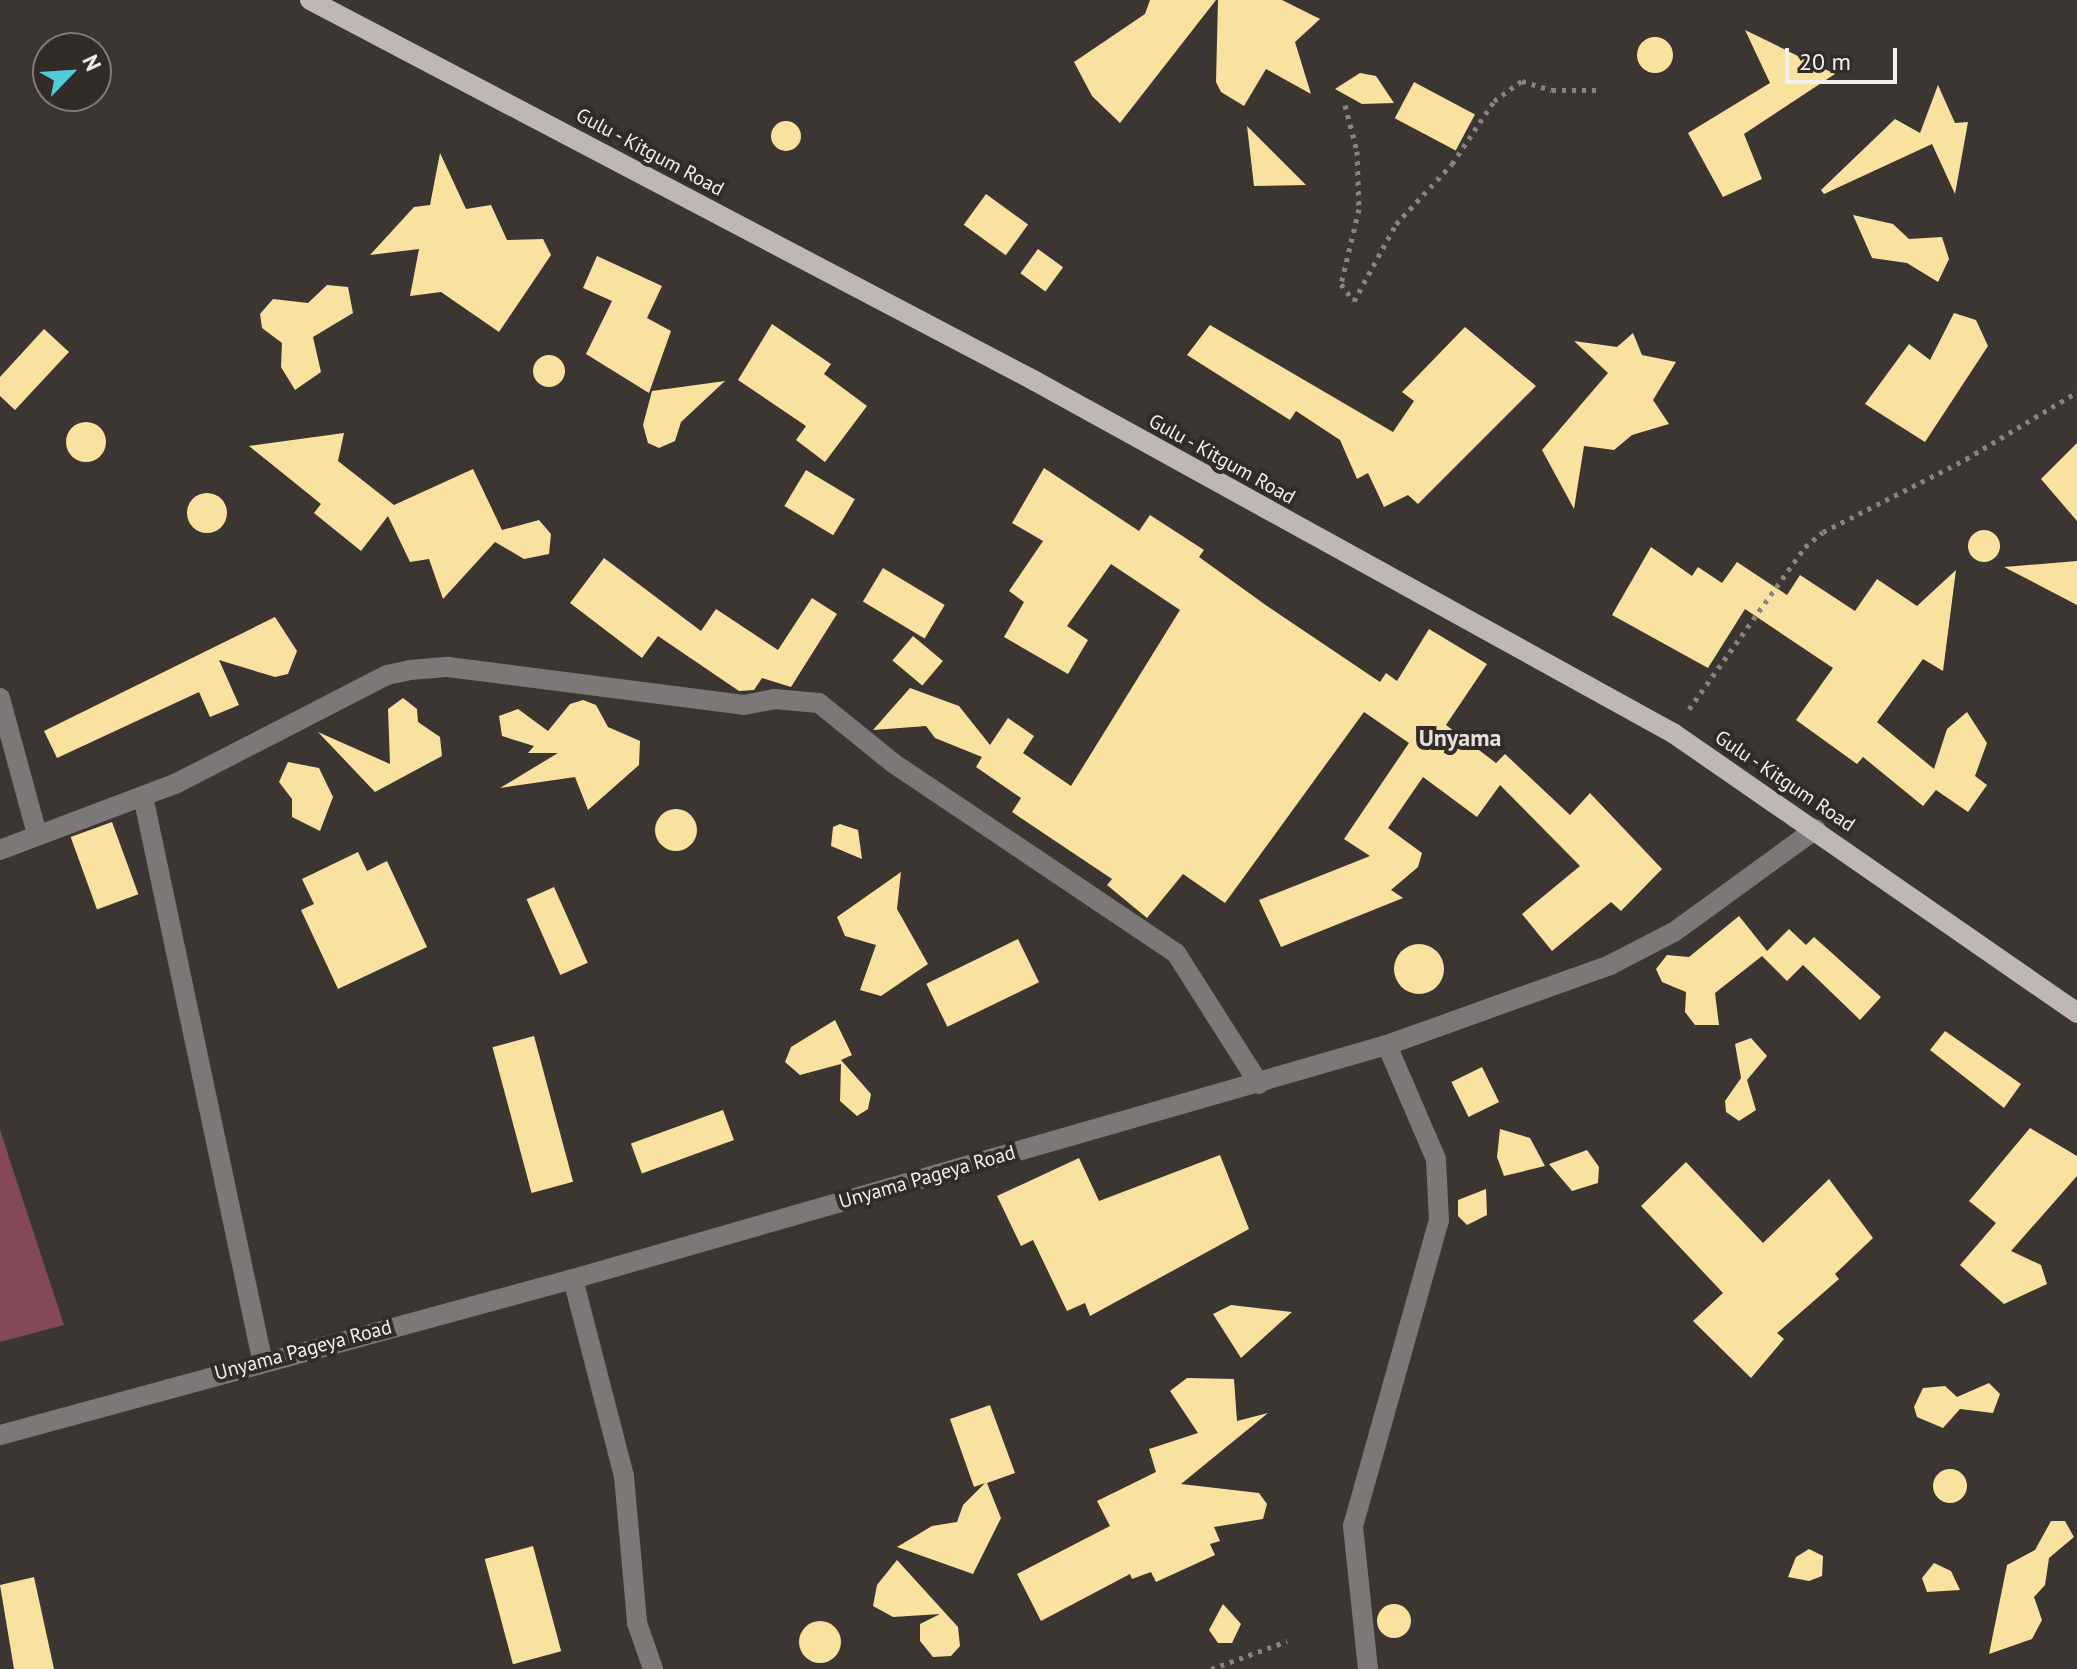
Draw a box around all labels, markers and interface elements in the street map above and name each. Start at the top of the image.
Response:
north arrow [32,32,112,112]
scale bar [1789,32,1901,82]
text: 20 m [1799,46,1851,77]
text: N [76,50,108,75]
street label: Gulu - Kitgum Road [571,102,729,202]
street label: Gulu - Kitgum Road [1143,408,1301,510]
district label: Unyama [1419,724,1501,752]
street label: Gulu - Kitgum Road [1709,724,1861,838]
street label: Unyama Pageya Road [836,1140,1018,1214]
street label: Unyama Pageya Road [212,1315,394,1385]

